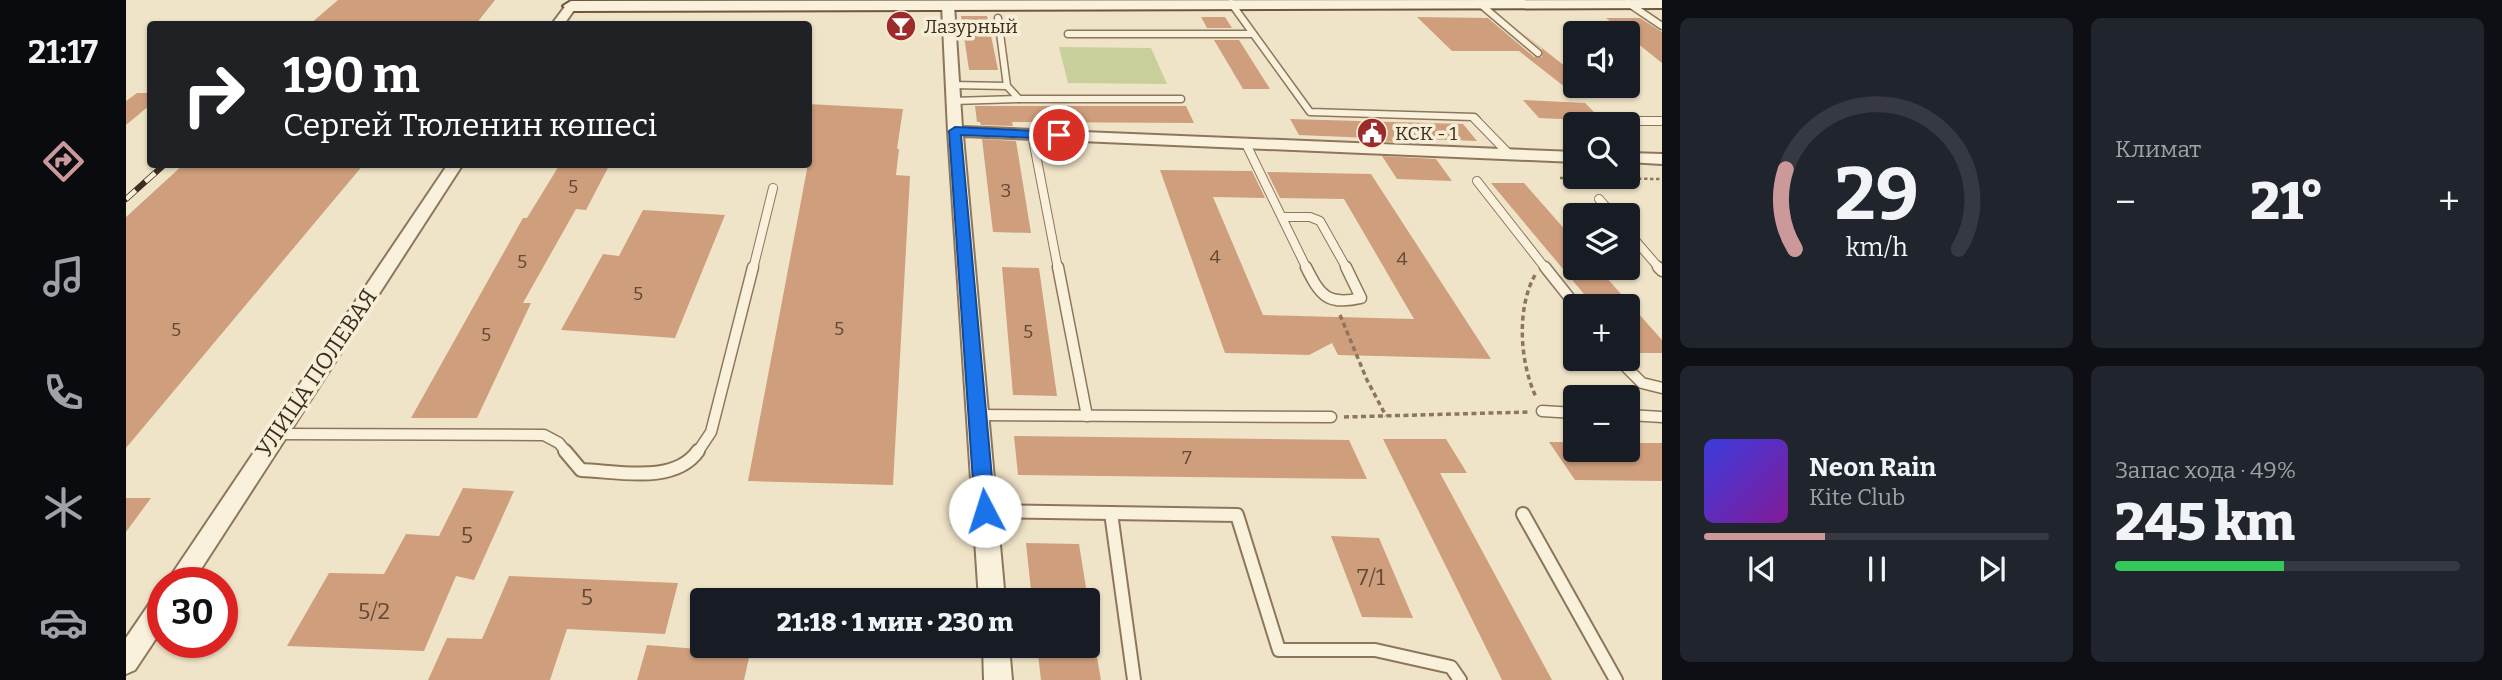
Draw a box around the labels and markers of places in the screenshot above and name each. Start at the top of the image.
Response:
bar icon: Лазурный [884,9,918,43]
place label: Лазурный [924,15,1018,38]
pin [1029,105,1089,165]
public building icon: КСК - 1 [1355,116,1389,150]
place label: КСК - 1 [1395,122,1457,145]

